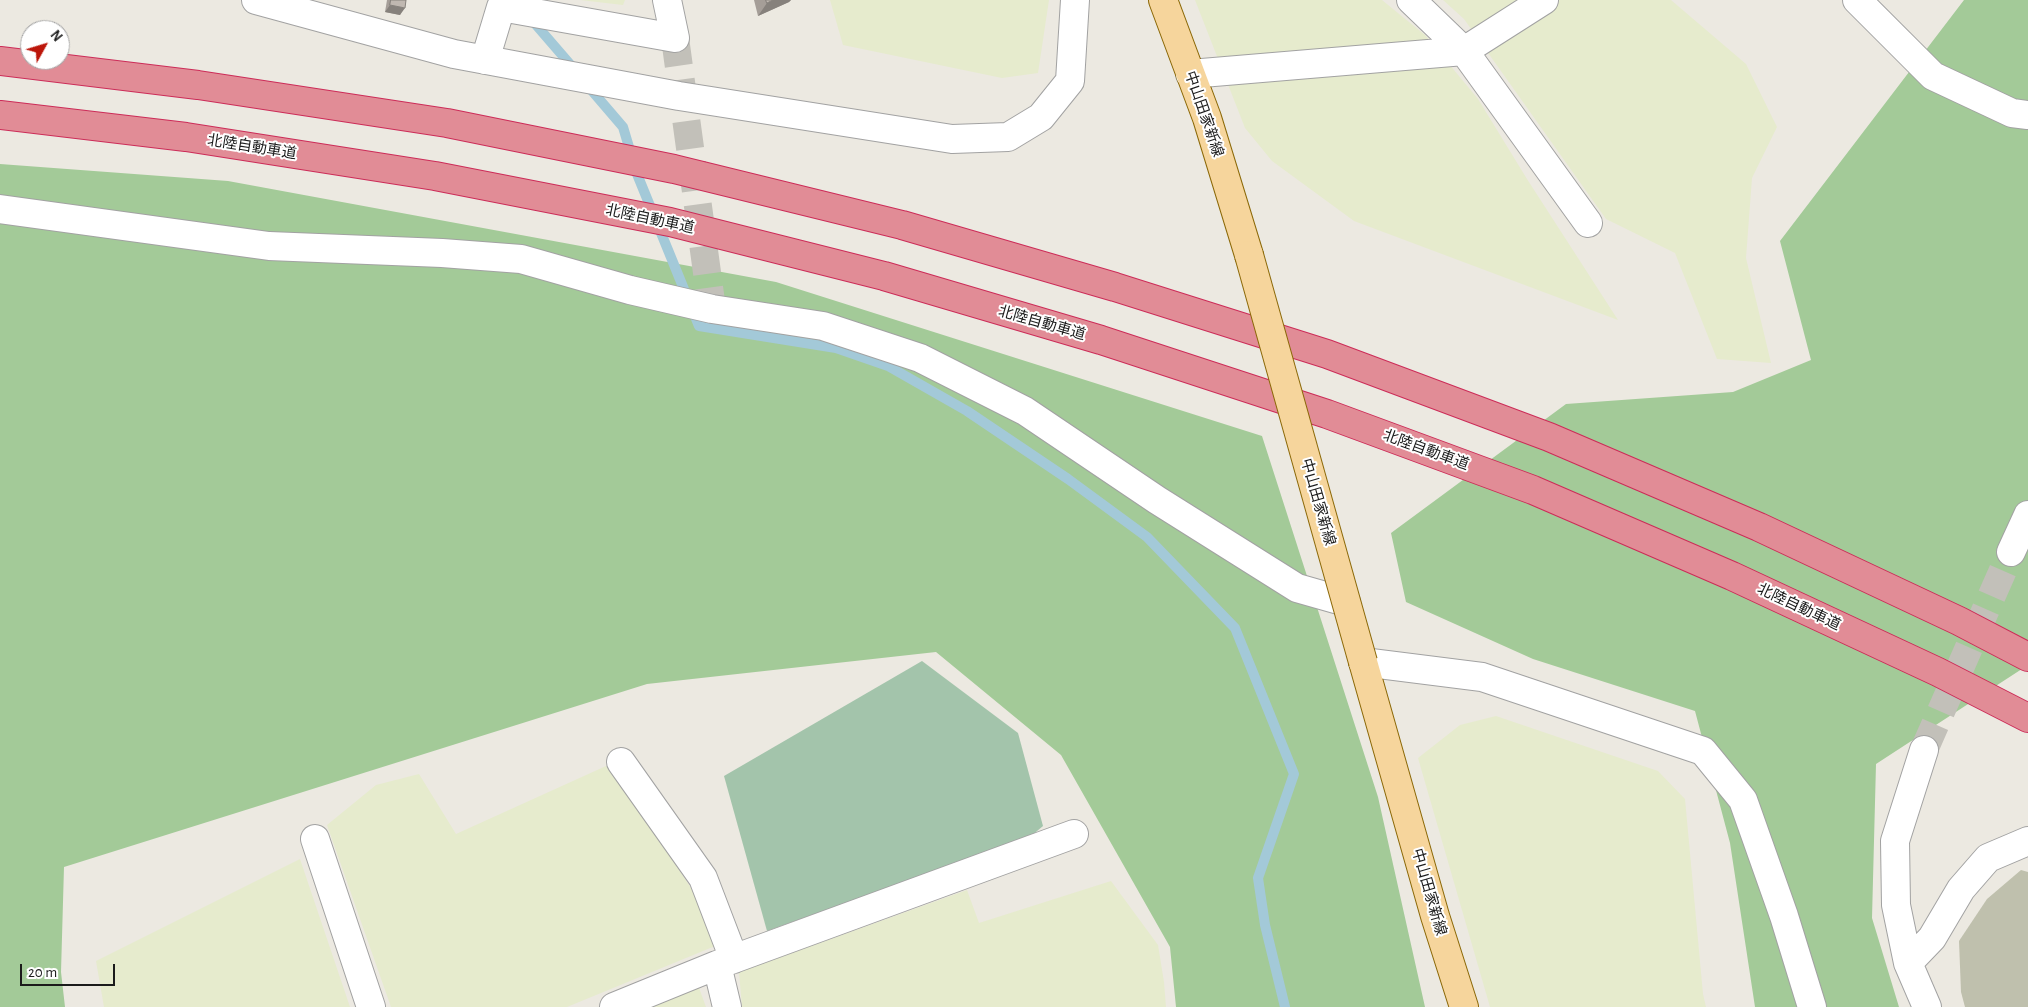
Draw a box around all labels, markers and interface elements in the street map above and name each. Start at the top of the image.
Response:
north arrow [20,20,70,70]
text: N [47,28,64,44]
street label: 中山田家新線 [1181,69,1227,159]
street label: 北陸自動車道 [206,131,298,163]
street label: 北陸自動車道 [604,201,696,237]
street label: 北陸自動車道 [996,302,1088,344]
street label: 北陸自動車道 [1381,426,1471,474]
street label: 中山田家新線 [1297,456,1339,548]
street label: 北陸自動車道 [1754,580,1844,634]
street label: 中山田家新線 [1408,846,1450,938]
scale bar [22,954,118,986]
text: 20 m [28,965,57,980]

